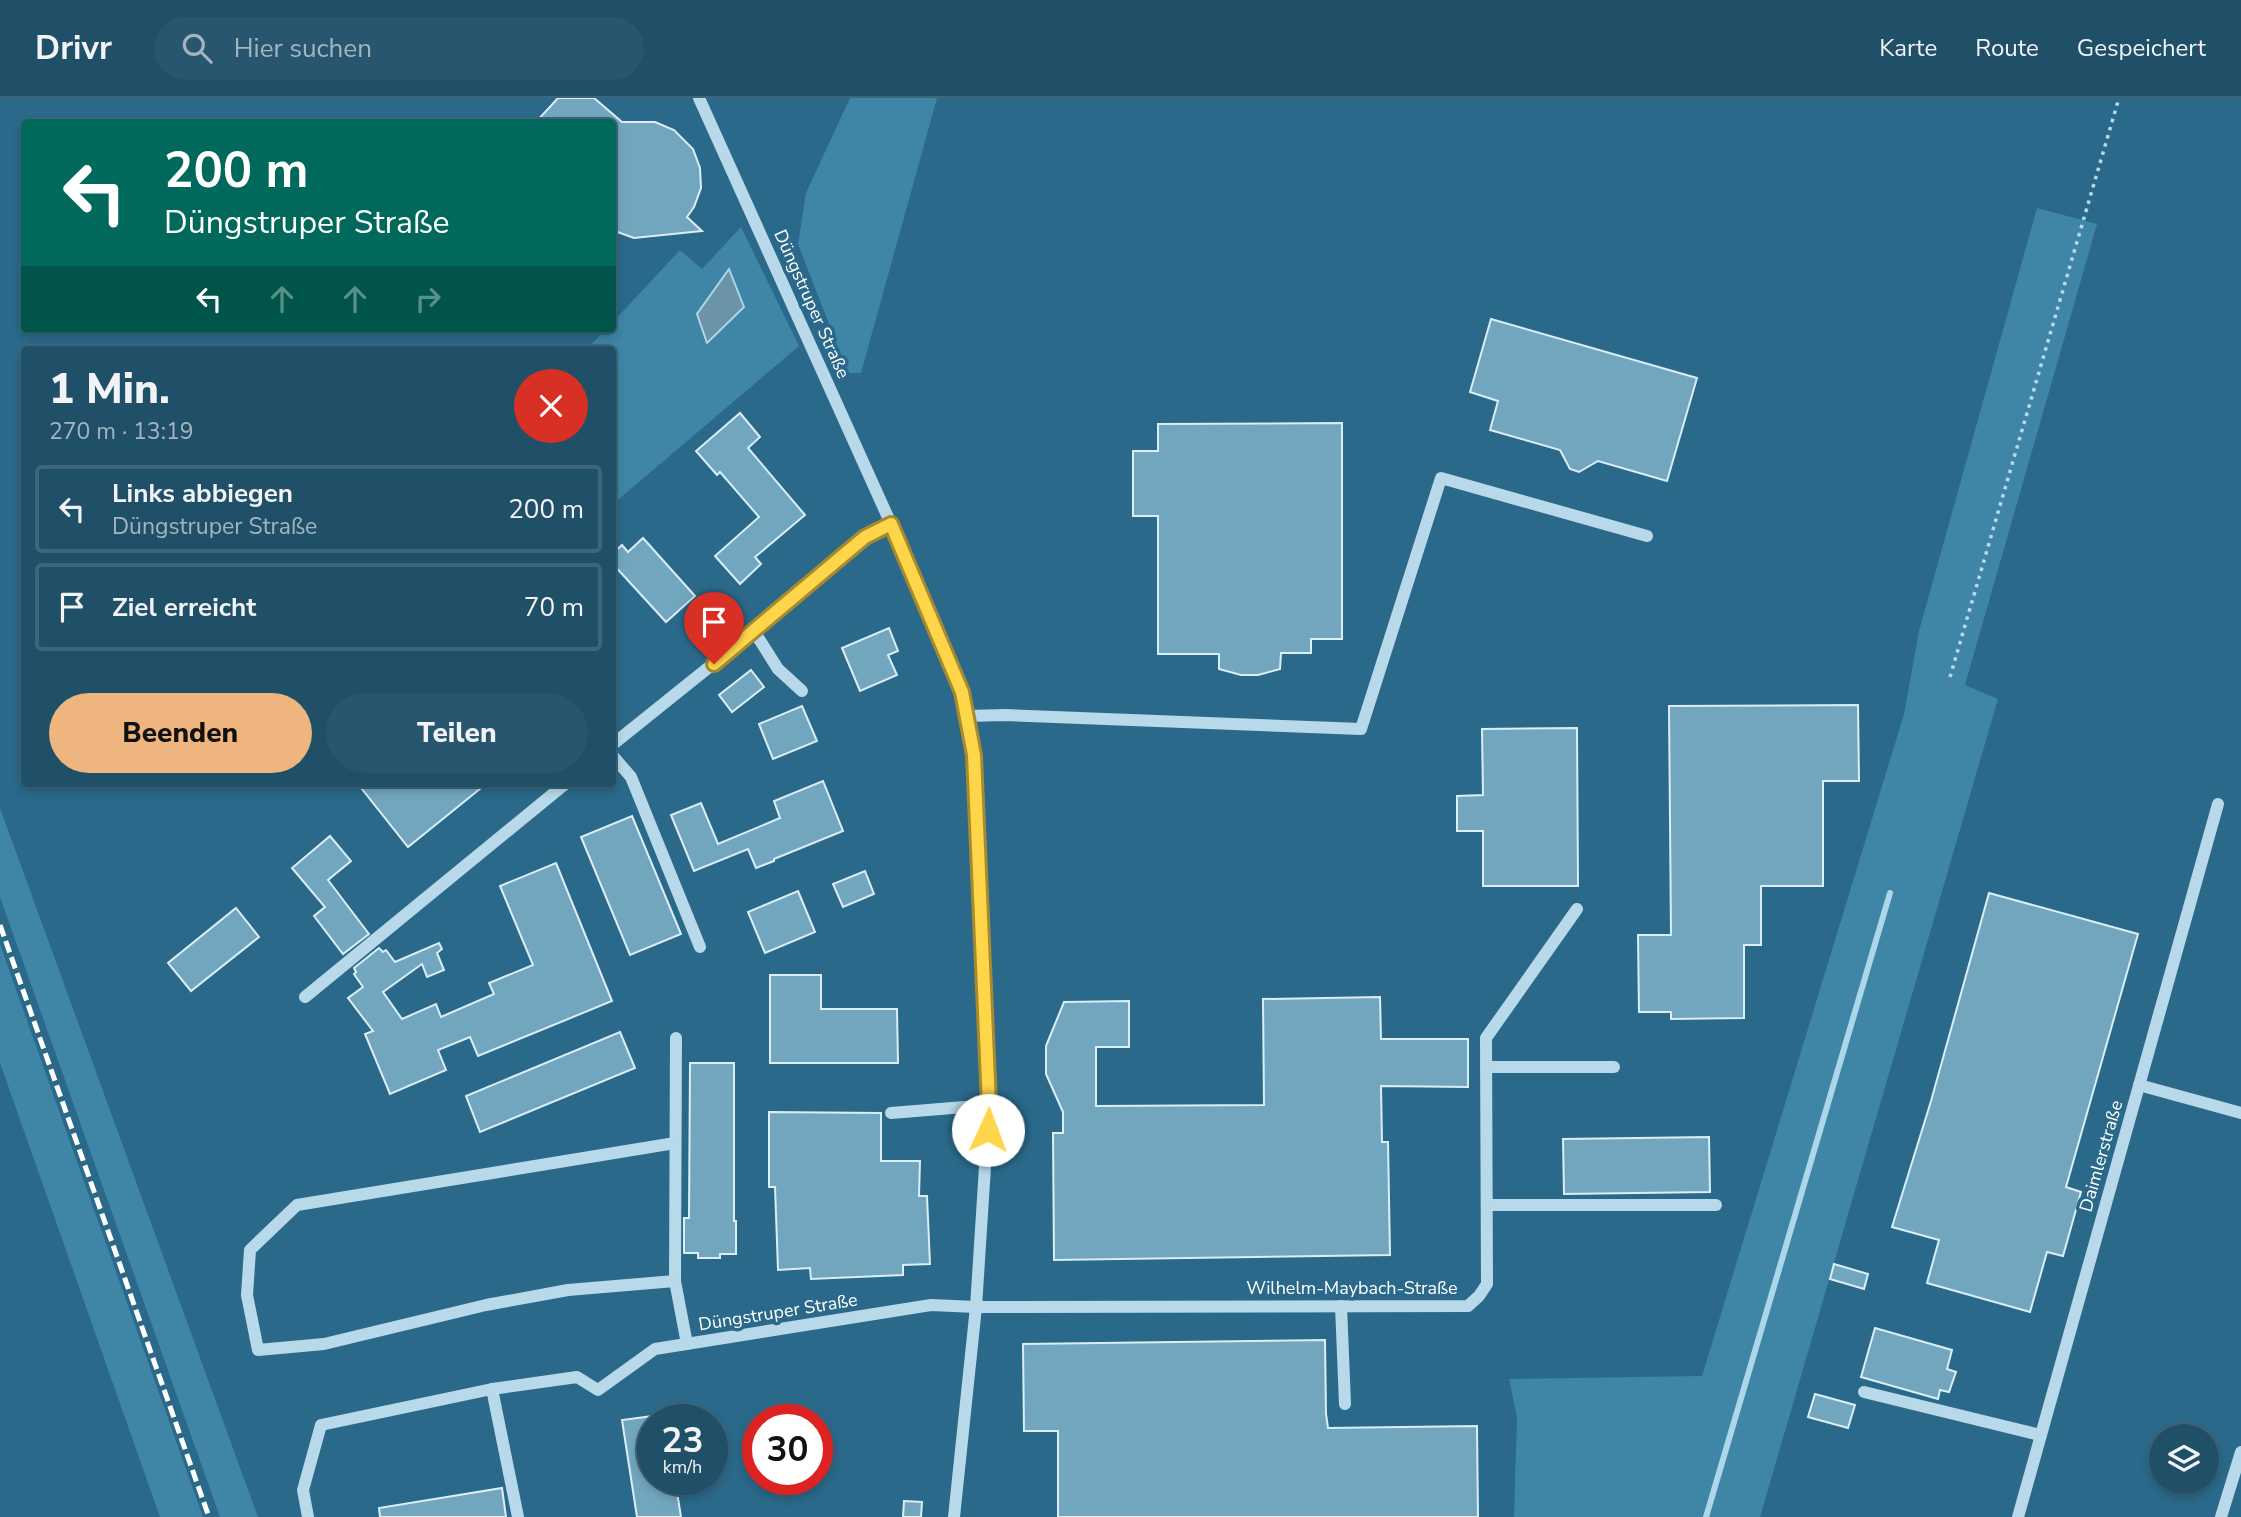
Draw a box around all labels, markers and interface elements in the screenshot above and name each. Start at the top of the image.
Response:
search box [154,17,644,80]
text: Drivr [35,26,112,71]
icon: search [178,29,216,67]
text: Hier suchen [234,31,372,66]
text: Karte [1879,32,1937,64]
text: Route [1975,32,2039,64]
text: Gespeichert [2077,32,2206,64]
text: 200 m [164,137,308,204]
icon: left [49,147,140,238]
text: Düngstruper Straße [164,201,450,244]
street label: Düngstruper Straße [768,226,856,382]
icon: left [190,280,228,318]
icon: ahead [263,280,301,318]
icon: ahead [336,280,374,318]
icon: right [409,280,447,318]
text: 1 Min. [49,361,170,418]
button: close [514,369,588,443]
text: 270 m · 13:19 [49,416,194,447]
text: Links abbiegen [112,476,293,511]
icon: left [53,490,91,528]
text: 200 m [508,492,584,527]
text: Düngstruper Straße [112,511,317,542]
icon: arrive [53,588,91,626]
text: Ziel erreicht [112,590,256,625]
text: 70 m [524,590,584,625]
pin [684,592,744,664]
icon: arrive [695,603,733,641]
button: Beenden [49,693,312,773]
button: Teilen [326,693,588,773]
position arrow [951,1093,1025,1167]
street label: Daimlerstraße [2074,1097,2128,1215]
street label: Wilhelm-Maybach-Straße [1246,1276,1458,1300]
street label: Düngstruper Straße [697,1288,859,1336]
speed limit sign: 30 [742,1404,833,1495]
text: 23 [661,1417,704,1464]
map controls [2149,1424,2219,1494]
button: layers [2149,1424,2219,1494]
text: km/h [663,1455,702,1479]

